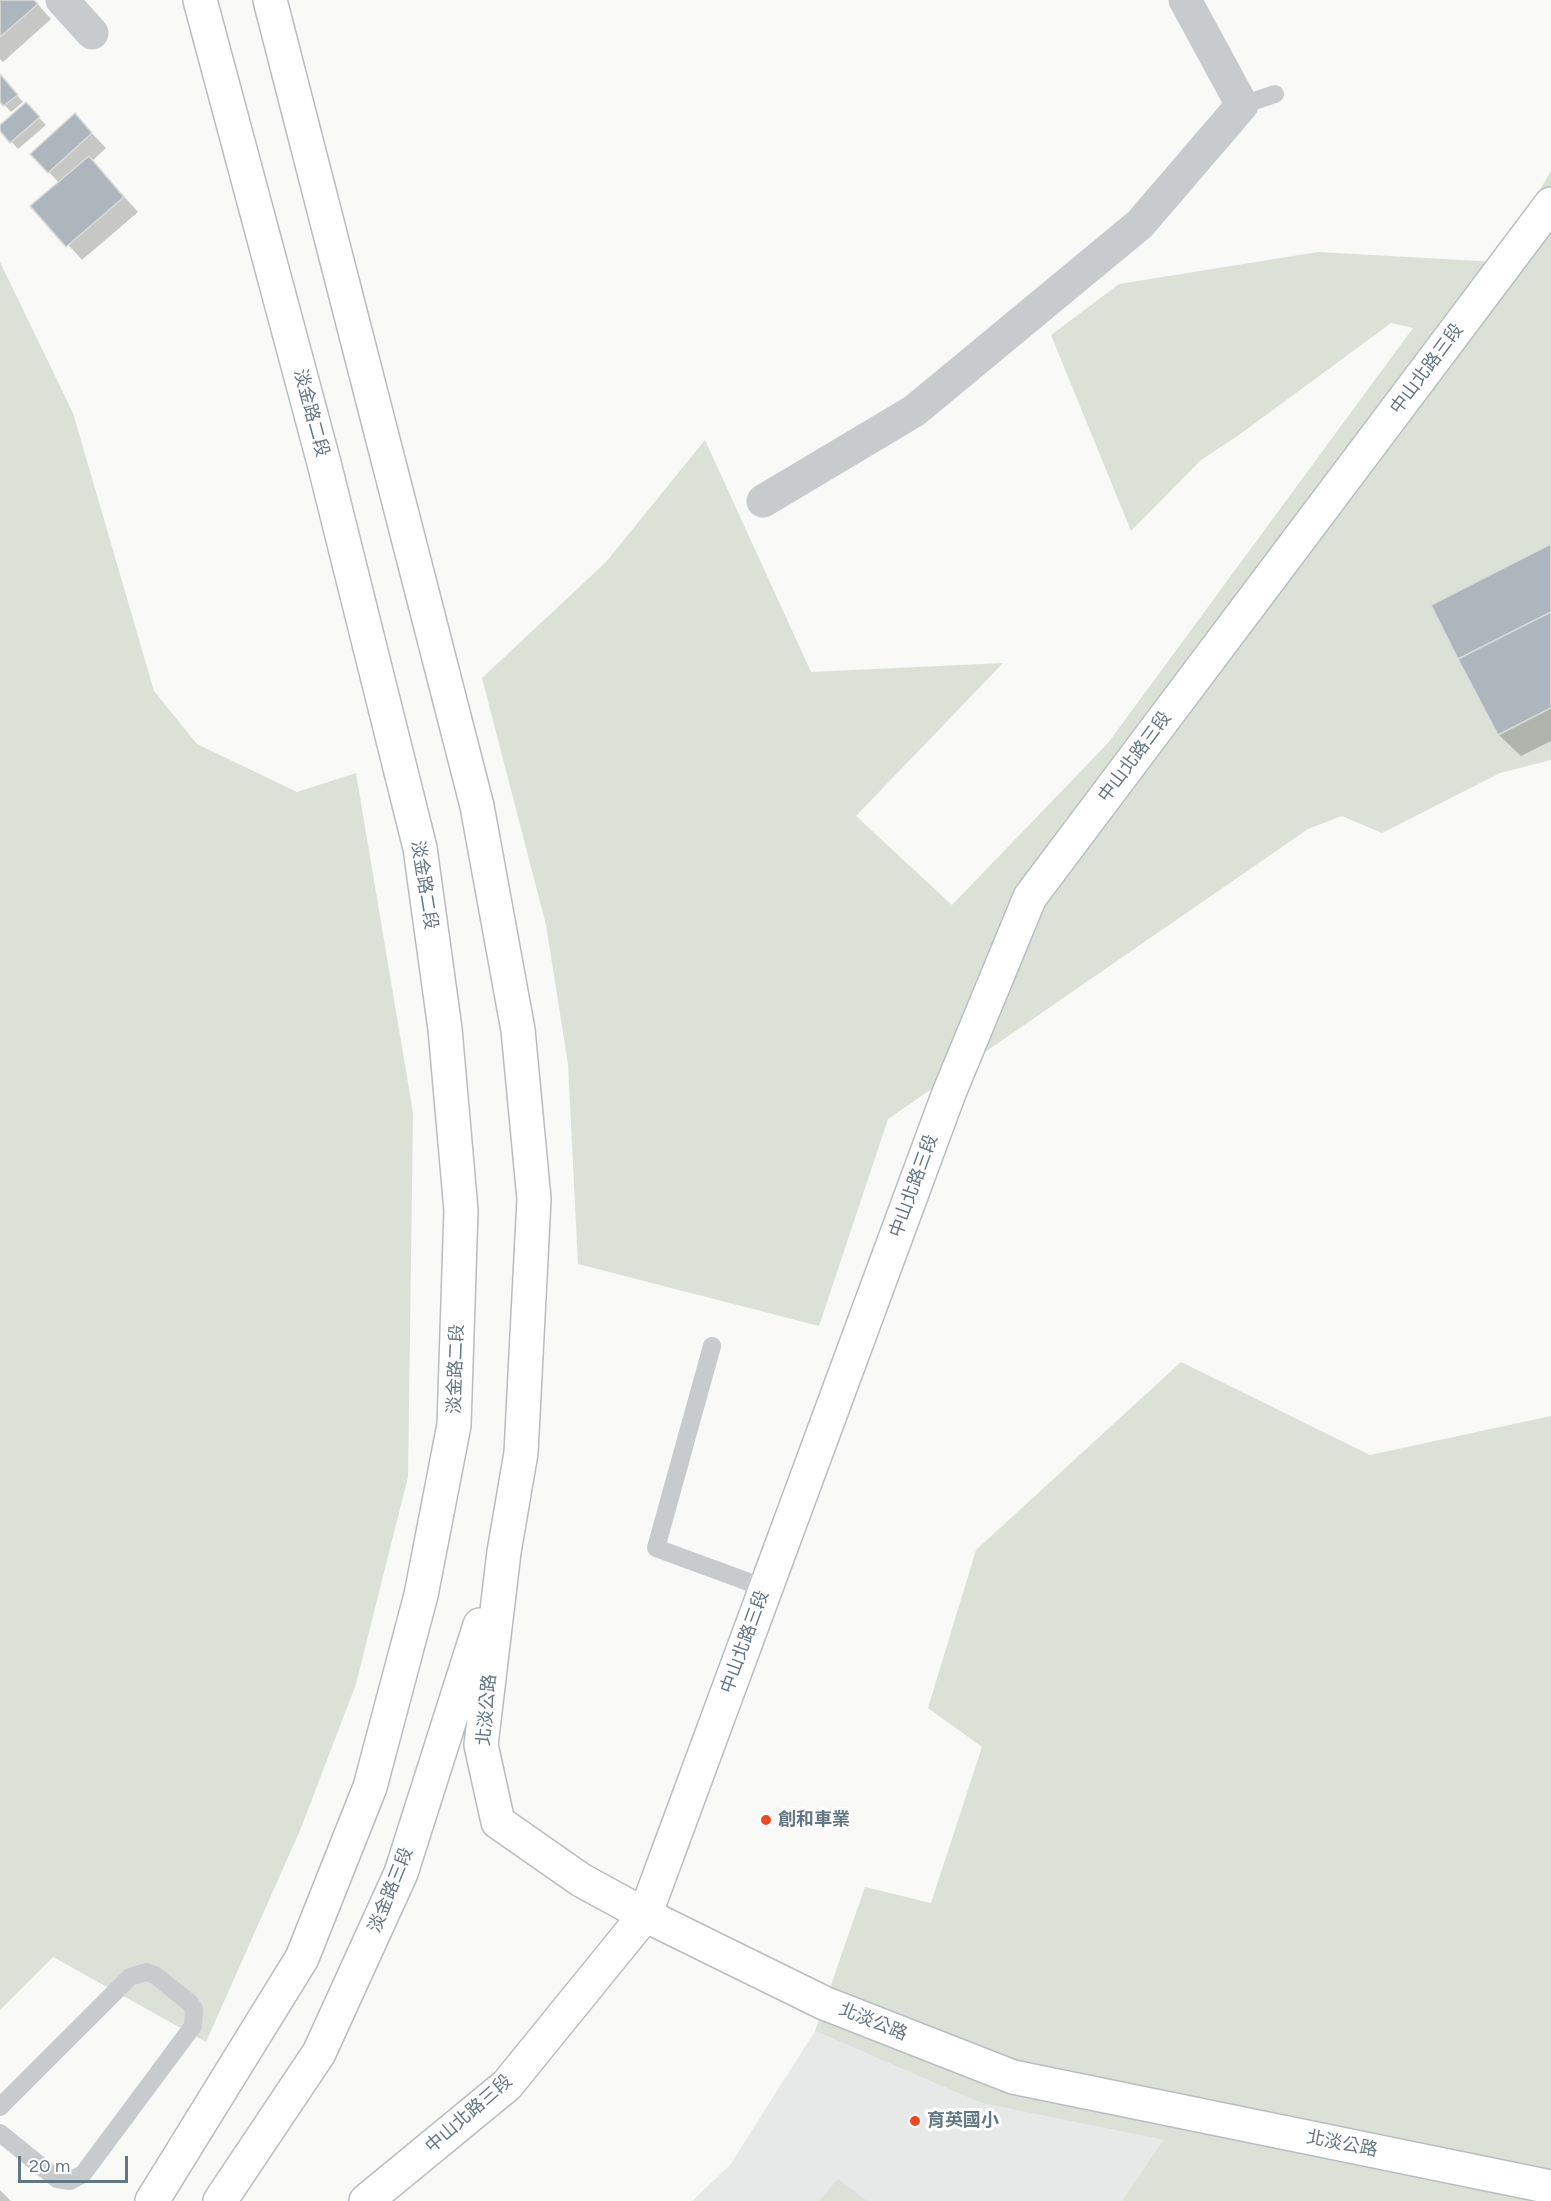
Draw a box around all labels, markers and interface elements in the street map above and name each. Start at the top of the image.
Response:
street label: 中山北路三段 [1386,319,1468,419]
street label: 淡金路二段 [289,367,333,459]
street label: 中山北路三段 [1094,707,1176,807]
street label: 淡金路二段 [406,839,442,931]
street label: 中山北路三段 [885,1132,943,1240]
street label: 淡金路二段 [444,1324,468,1414]
street label: 中山北路三段 [716,1588,774,1696]
street label: 北淡公路 [473,1673,501,1747]
place label: 創和車業 [778,1809,850,1831]
marker: 創和車業 [759,1813,773,1827]
street label: 淡金路三段 [364,1844,418,1936]
street label: 北淡公路 [836,1999,910,2045]
street label: 中山北路三段 [421,2070,517,2158]
place label: 育英國小 [927,2110,999,2132]
marker: 育英國小 [908,2114,922,2128]
street label: 北淡公路 [1305,2127,1379,2161]
scale bar [21,2144,130,2182]
text: 20 m [29,2155,70,2177]

